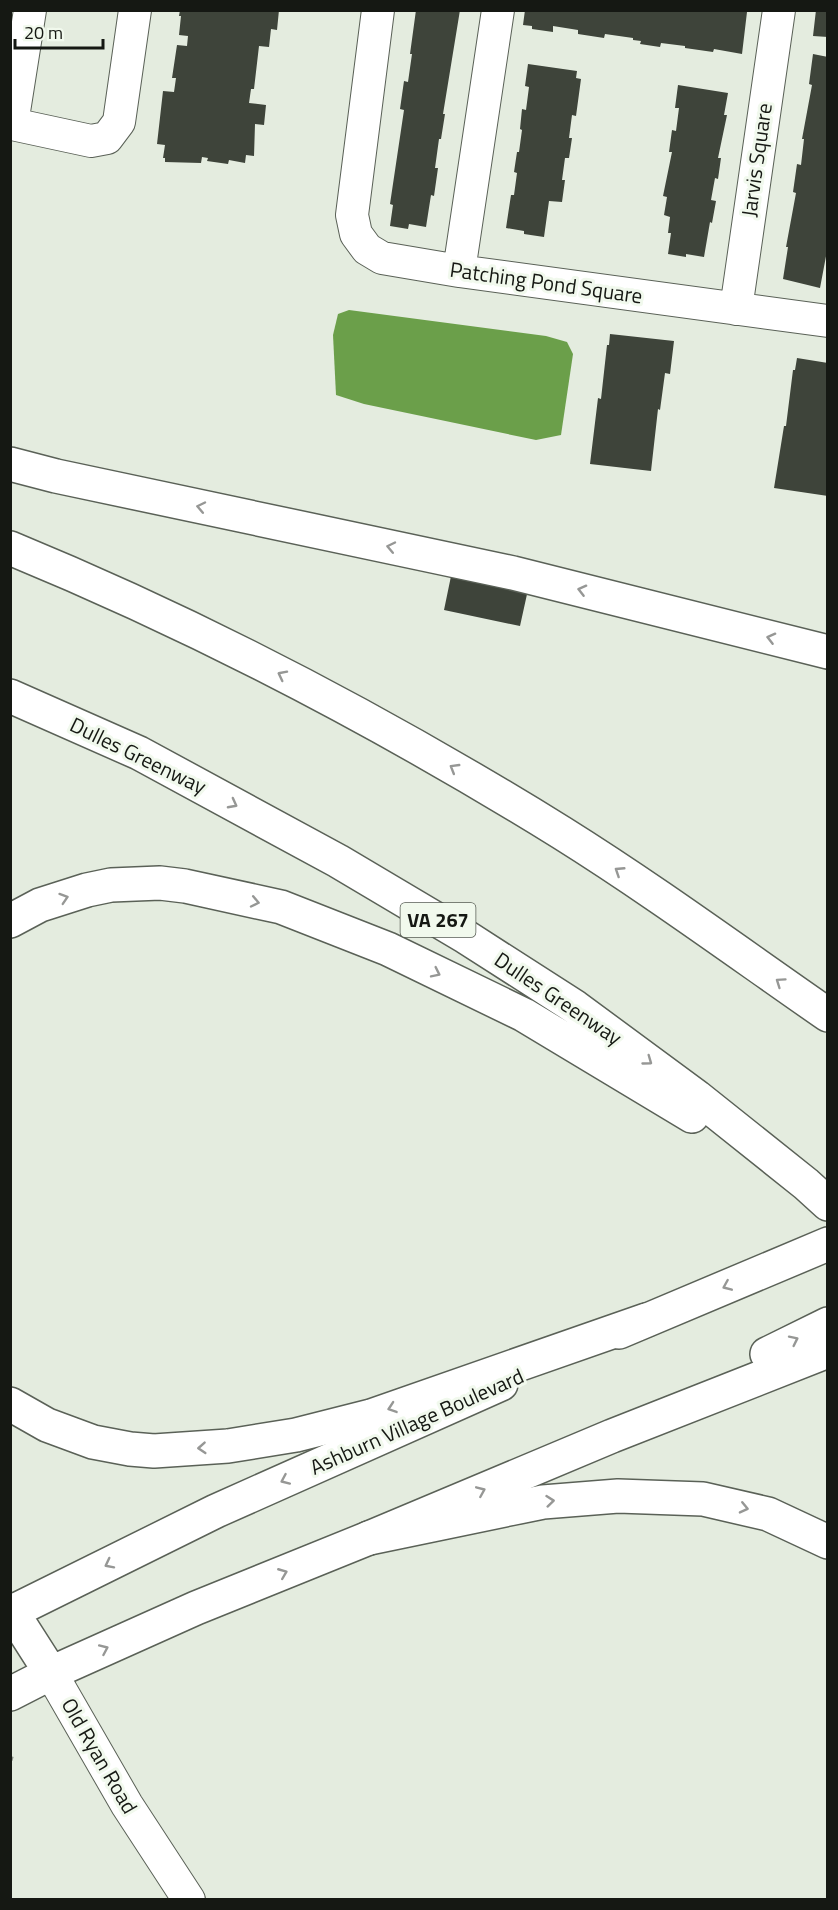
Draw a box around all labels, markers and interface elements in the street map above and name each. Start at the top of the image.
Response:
scale bar [15,12,104,50]
text: 20 m [24,19,63,46]
street label: Jarvis Square [732,101,780,219]
street label: Patching Pond Square [448,253,645,311]
one-way arrow [196,501,206,514]
one-way arrow [387,541,397,554]
one-way arrow [577,585,587,598]
one-way arrow [766,632,776,645]
one-way arrow [278,671,289,682]
street label: Dulles Greenway [65,708,212,802]
one-way arrow [450,763,460,775]
one-way arrow [227,797,237,808]
one-way arrow [615,867,626,878]
one-way arrow [58,892,69,905]
one-way arrow [250,894,260,907]
road number: VA 267 [400,903,476,937]
street label: Dulles Greenway [488,943,629,1053]
one-way arrow [430,965,441,977]
one-way arrow [775,978,786,989]
one-way arrow [642,1054,653,1065]
one-way arrow [723,1279,734,1291]
one-way arrow [788,1336,799,1348]
street label: Ashburn Village Boulevard [305,1359,529,1483]
one-way arrow [387,1401,398,1414]
one-way arrow [197,1442,206,1455]
one-way arrow [280,1473,291,1485]
one-way arrow [475,1486,486,1498]
one-way arrow [545,1495,555,1508]
one-way arrow [738,1501,748,1514]
one-way arrow [105,1557,115,1568]
one-way arrow [277,1568,288,1580]
one-way arrow [98,1645,109,1657]
street label: Old Ryan Road [54,1692,146,1819]

